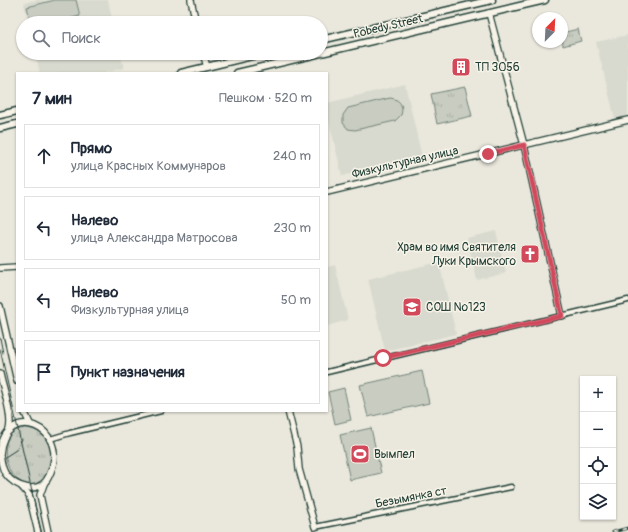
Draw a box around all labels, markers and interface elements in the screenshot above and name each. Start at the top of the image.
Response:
street label: Pobedy Street [352,11,425,42]
north arrow [532,12,568,48]
search box [16,16,328,60]
icon: search [30,27,52,49]
text: Поиск [62,29,101,48]
building icon: ТП 3056 [450,56,472,78]
place label: ТП 3056 [475,60,520,75]
text: 7 мин [32,88,72,109]
text: Пешком · 520 m [219,90,312,106]
text: Прямо [71,139,112,158]
street label: Физкультурная улица [350,143,460,182]
icon: ahead [33,145,55,167]
route end [479,145,497,163]
text: 240 m [273,148,311,164]
text: улица Красных Коммунаров [71,158,226,174]
text: Налево [71,211,118,230]
icon: left [33,217,55,239]
text: 230 m [274,220,311,236]
text: улица Александра Матросова [71,230,238,246]
place label: Храм во имя Святителя Луки Крымского [397,240,517,269]
church icon: Храм во имя Святителя Луки Крымского [519,243,541,265]
text: Налево [71,283,118,302]
icon: left [33,289,55,311]
text: 50 m [281,292,311,308]
school or university icon: СОШ №123 [401,296,423,318]
place label: СОШ №123 [426,300,486,315]
text: Физкультурная улица [71,302,189,318]
route start [374,349,392,367]
icon: arrive [33,361,55,383]
text: Пункт назначения [71,363,185,382]
map controls [580,376,616,520]
button: + [580,376,616,412]
button: − [580,412,616,448]
sports icon: Вымпел [349,443,371,465]
place label: Вымпел [374,447,415,462]
button: locate [580,448,616,484]
street label: Безымянка ст [374,483,448,512]
button: layers [580,484,616,520]

